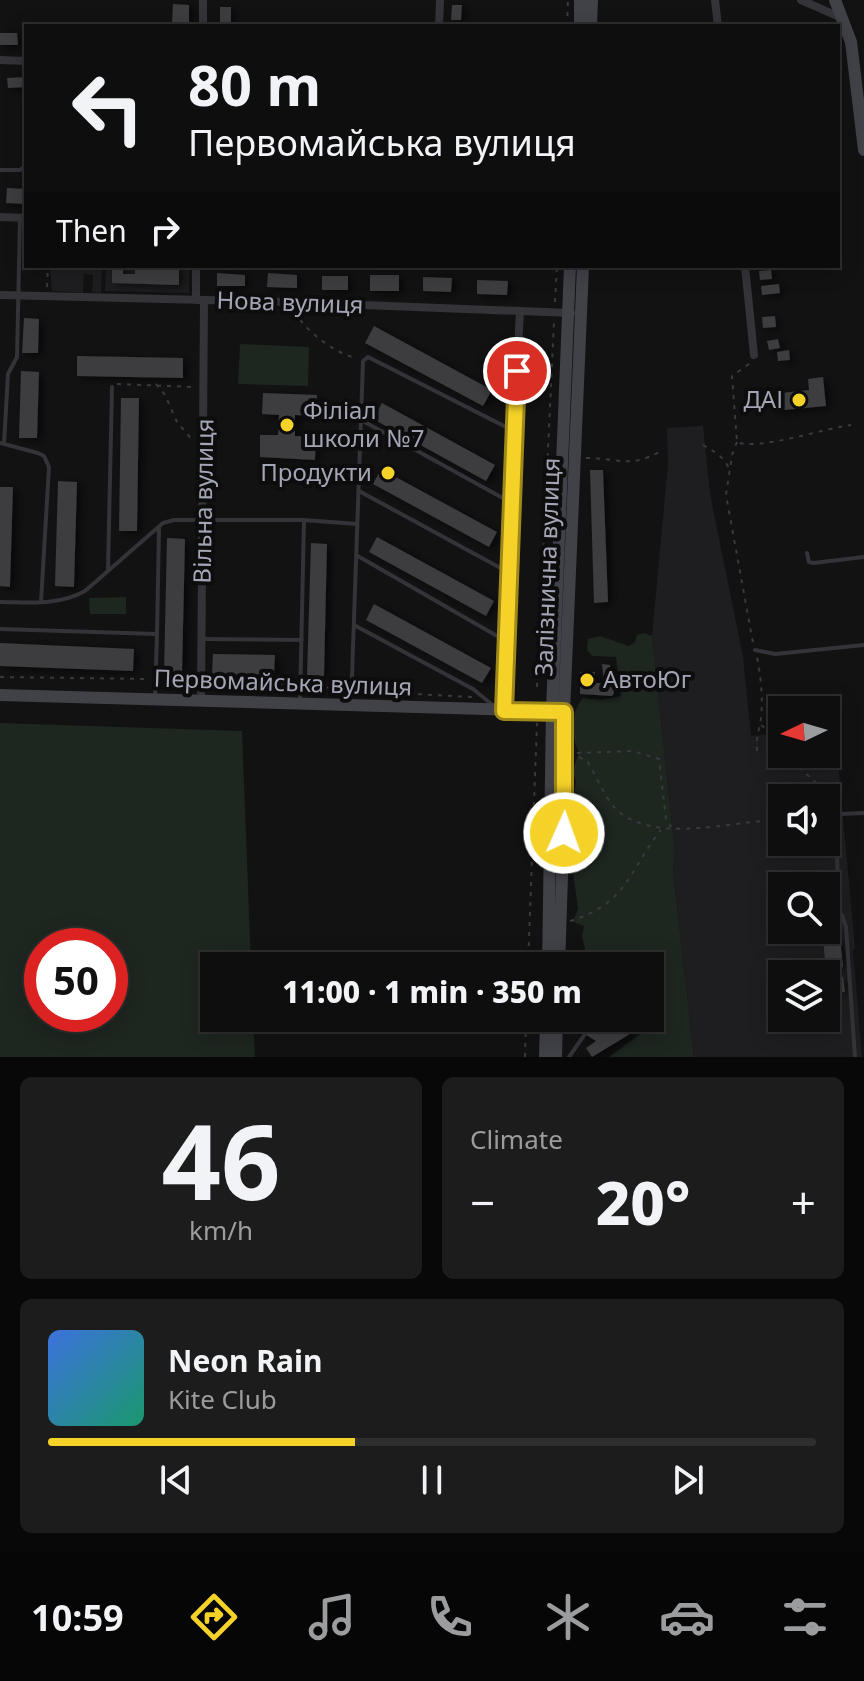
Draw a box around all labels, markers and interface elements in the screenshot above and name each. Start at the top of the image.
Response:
text: 80 m [188,46,321,122]
icon: left [56,56,160,160]
text: Первомайська вулиця [188,118,576,167]
icon: right [143,208,187,252]
text: Then [56,210,127,251]
street label: Нова вулиця [216,282,364,321]
pin [483,337,551,405]
icon: arrive [495,349,539,393]
place label: ДАІ [743,382,783,415]
marker: ДАІ [790,391,808,409]
place label: Філіал школи №7 [303,393,424,454]
marker: Філіал школи №7 [278,416,296,434]
street label: Вільна вулиця [185,418,220,584]
place label: Продукти [260,455,372,488]
street label: Залізнична вулиця [526,457,567,677]
marker: Продукти [379,464,397,482]
street label: Первомайська вулиця [153,661,413,703]
place label: АвтоЮг [603,662,692,695]
marker: АвтоЮг [578,671,596,689]
north arrow [768,696,840,768]
map controls [768,696,840,1032]
button: sound [768,784,840,856]
position arrow [522,791,606,875]
button: search [768,872,840,944]
speed limit sign: 50 [24,928,128,1032]
button: layers [768,960,840,1032]
text: 11:00 · 1 min · 350 m [282,971,582,1012]
text: 46 [162,1089,280,1230]
text: Climate [470,1121,563,1157]
text: 20° [596,1161,690,1243]
text: − [470,1172,495,1232]
text: + [791,1172,816,1232]
text: km/h [189,1212,253,1248]
text: Neon Rain [168,1340,322,1381]
text: Kite Club [168,1381,277,1417]
icon: previous [154,1458,198,1502]
icon: pause [410,1458,454,1502]
icon: next [666,1458,710,1502]
icon: directions [186,1589,242,1645]
icon: music [304,1589,360,1645]
icon: phone [422,1589,478,1645]
icon: climate [540,1589,596,1645]
icon: car [659,1589,715,1645]
icon: filters [777,1589,833,1645]
text: 10:59 [31,1593,124,1642]

